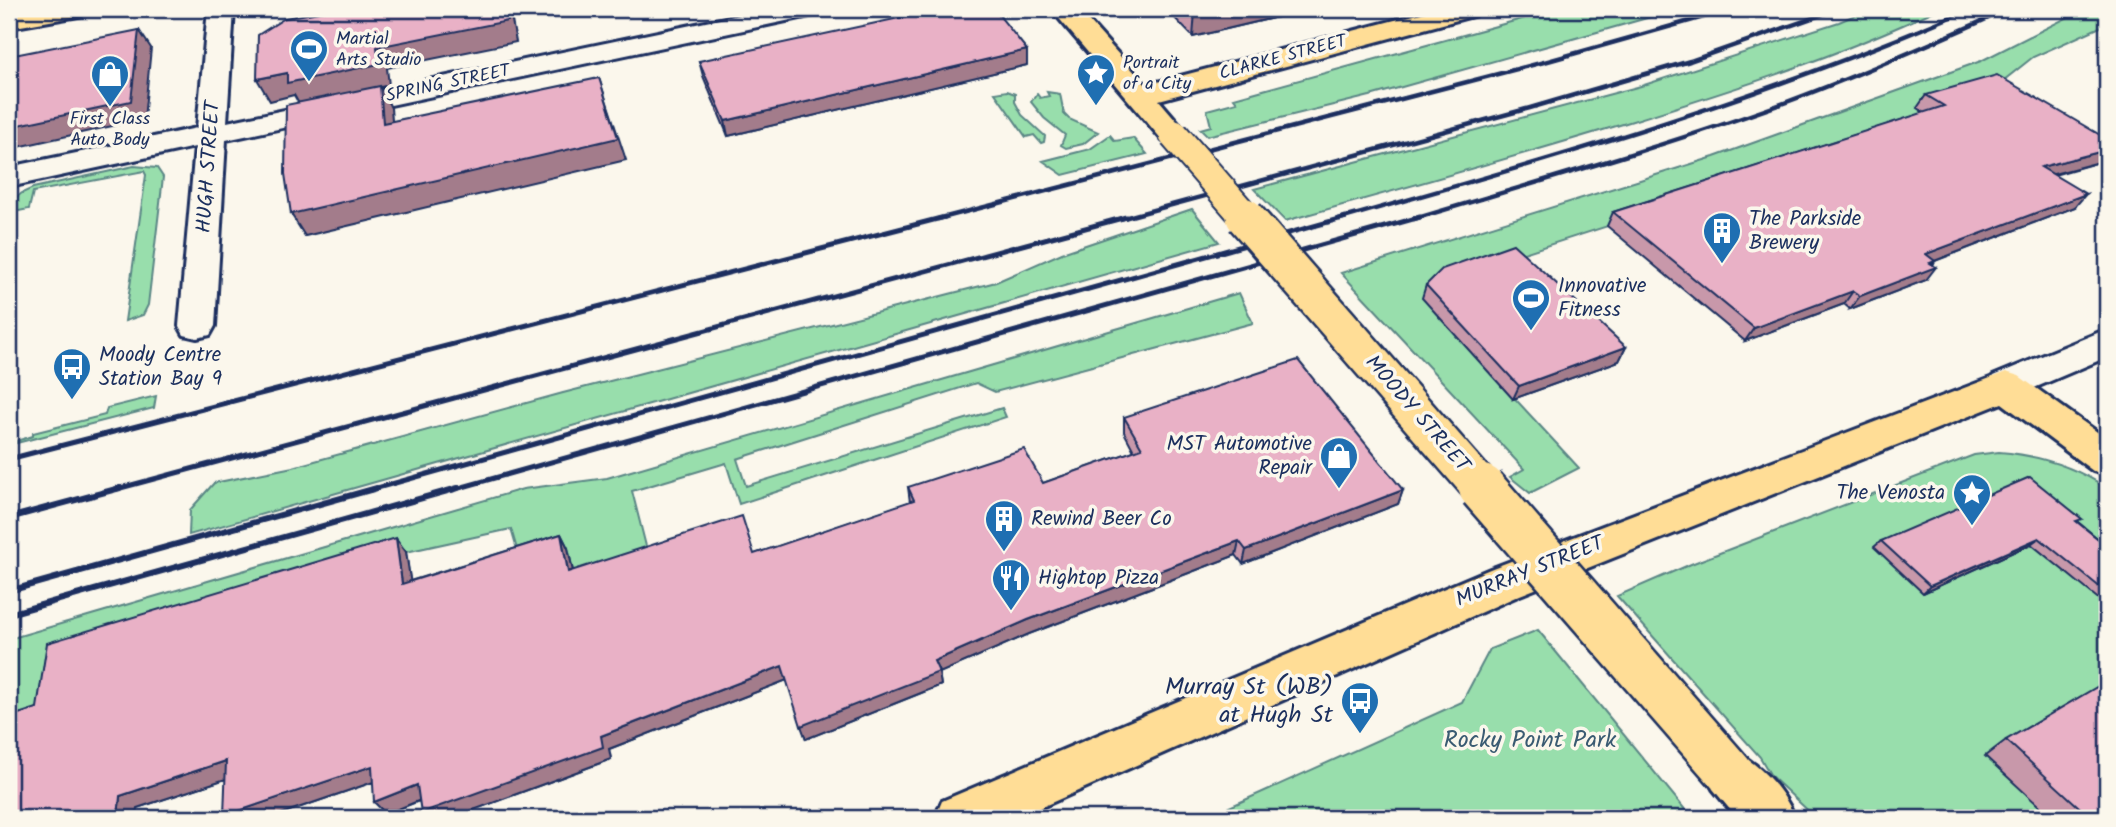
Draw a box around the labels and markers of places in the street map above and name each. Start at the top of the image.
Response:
place label: Martial Arts Studio [336,25,421,75]
sports icon: Martial Arts Studio [288,28,330,83]
place label: Portrait of a City [1123,49,1192,99]
place icon: Portrait of a City [1075,52,1117,107]
shop icon: First Class Auto Body [89,53,131,108]
place label: First Class Auto Body [70,105,151,155]
place label: The Parkside Brewery [1749,203,1862,260]
building icon: The Parkside Brewery [1701,210,1743,265]
place label: Innovative Fitness [1558,270,1647,327]
sports icon: Innovative Fitness [1510,277,1552,332]
place label: Moody Centre Station Bay 9 [99,339,222,396]
bus stop icon: Moody Centre Station Bay 9 [51,346,93,401]
place label: MST Automotive Repair [1166,428,1313,485]
shop icon: MST Automotive Repair [1318,435,1360,490]
place icon: The Venosta [1951,472,1993,527]
place label: The Venosta [1836,477,1945,510]
building icon: Rewind Beer Co [983,498,1025,553]
place label: Rewind Beer Co [1031,503,1172,536]
restaurant icon: Hightop Pizza [990,557,1032,612]
place label: Hightop Pizza [1038,562,1159,595]
place label: Murray St (WB) at Hugh St [1165,668,1334,735]
bus stop icon: Murray St (WB) at Hugh St [1339,680,1381,735]

